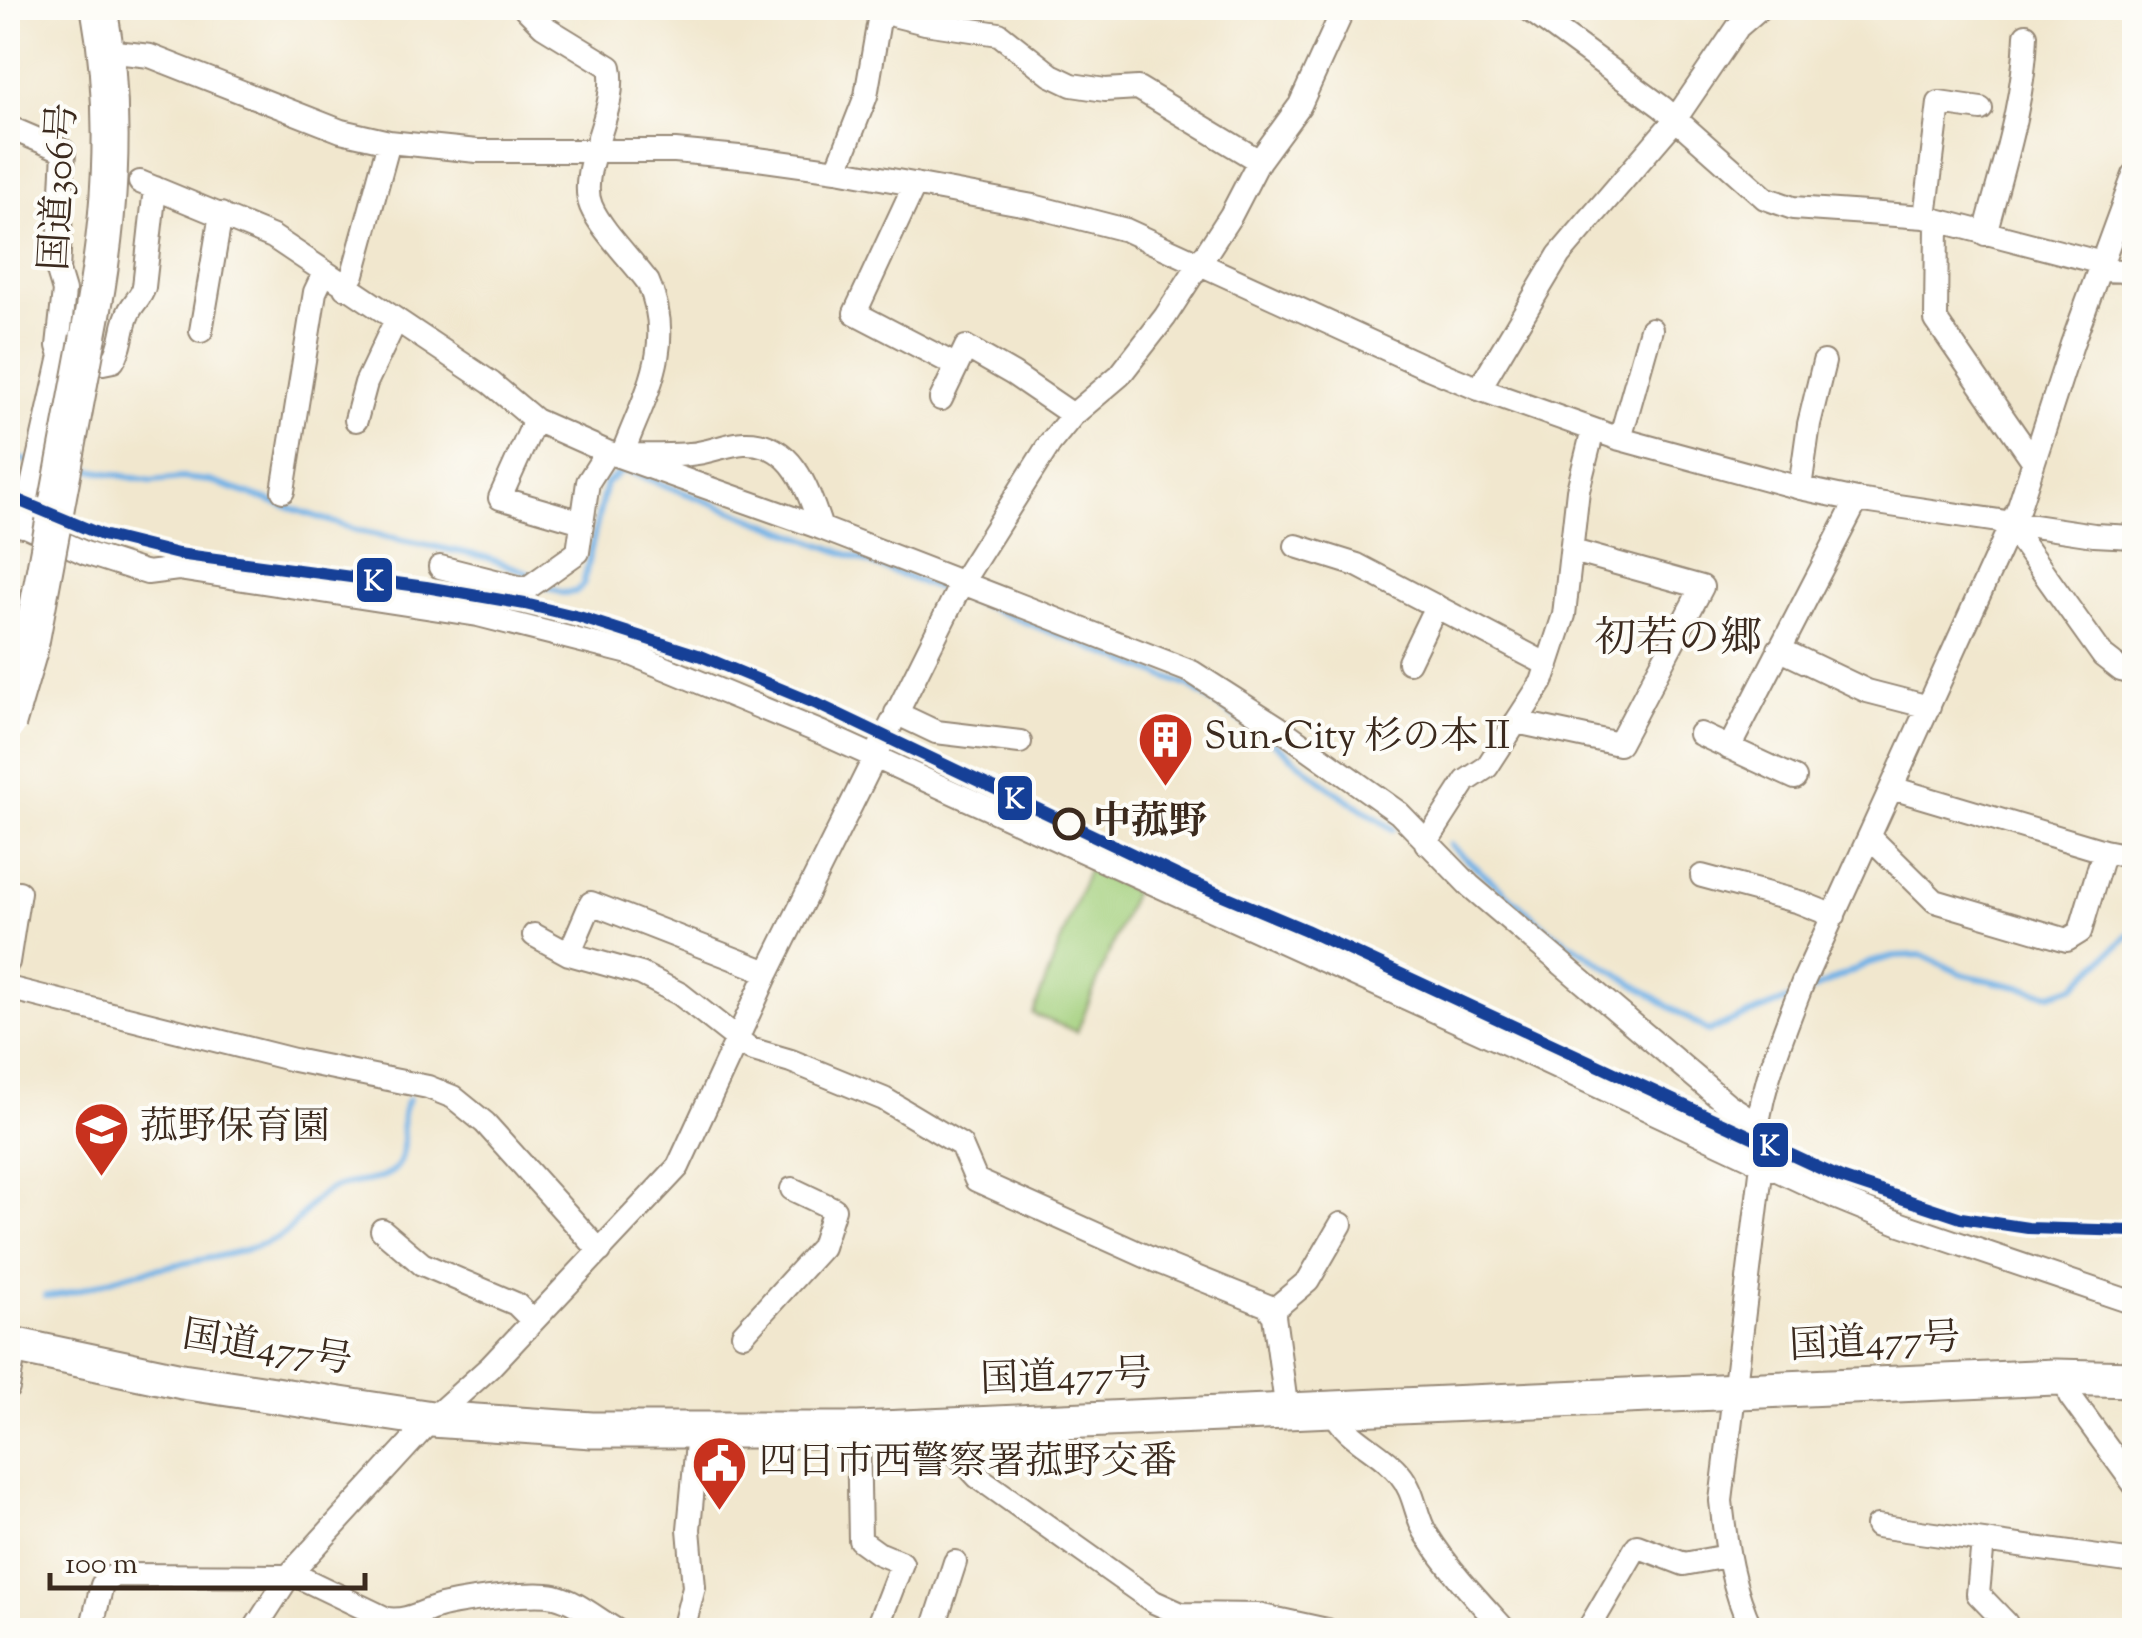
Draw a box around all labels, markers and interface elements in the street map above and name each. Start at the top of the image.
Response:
street label: 国道306号 [30,102,92,272]
line badge: K [355,556,394,604]
text: K [364,563,385,603]
district label: 初若の郷 [1594,611,1762,671]
building icon: Sun-City 杉の本Ⅱ [1135,709,1195,788]
place label: Sun-City 杉の本Ⅱ [1204,712,1516,766]
line badge: K [996,774,1034,822]
text: K [1005,781,1026,821]
place label: 中菰野 [1093,797,1207,851]
marker: 中菰野 [1054,809,1084,839]
school or university icon: 菰野保育園 [71,1099,131,1178]
place label: 菰野保育園 [140,1102,330,1156]
line badge: K [1751,1121,1790,1169]
text: K [1760,1128,1781,1168]
street label: 国道477号 [178,1310,356,1390]
street label: 国道477号 [1788,1313,1962,1375]
street label: 国道477号 [979,1349,1153,1409]
public building icon: 四日市西警察署菰野交番 [690,1434,750,1513]
place label: 四日市西警察署菰野交番 [759,1437,1177,1491]
scale bar [50,1528,365,1590]
text: 100 m [65,1544,138,1587]

